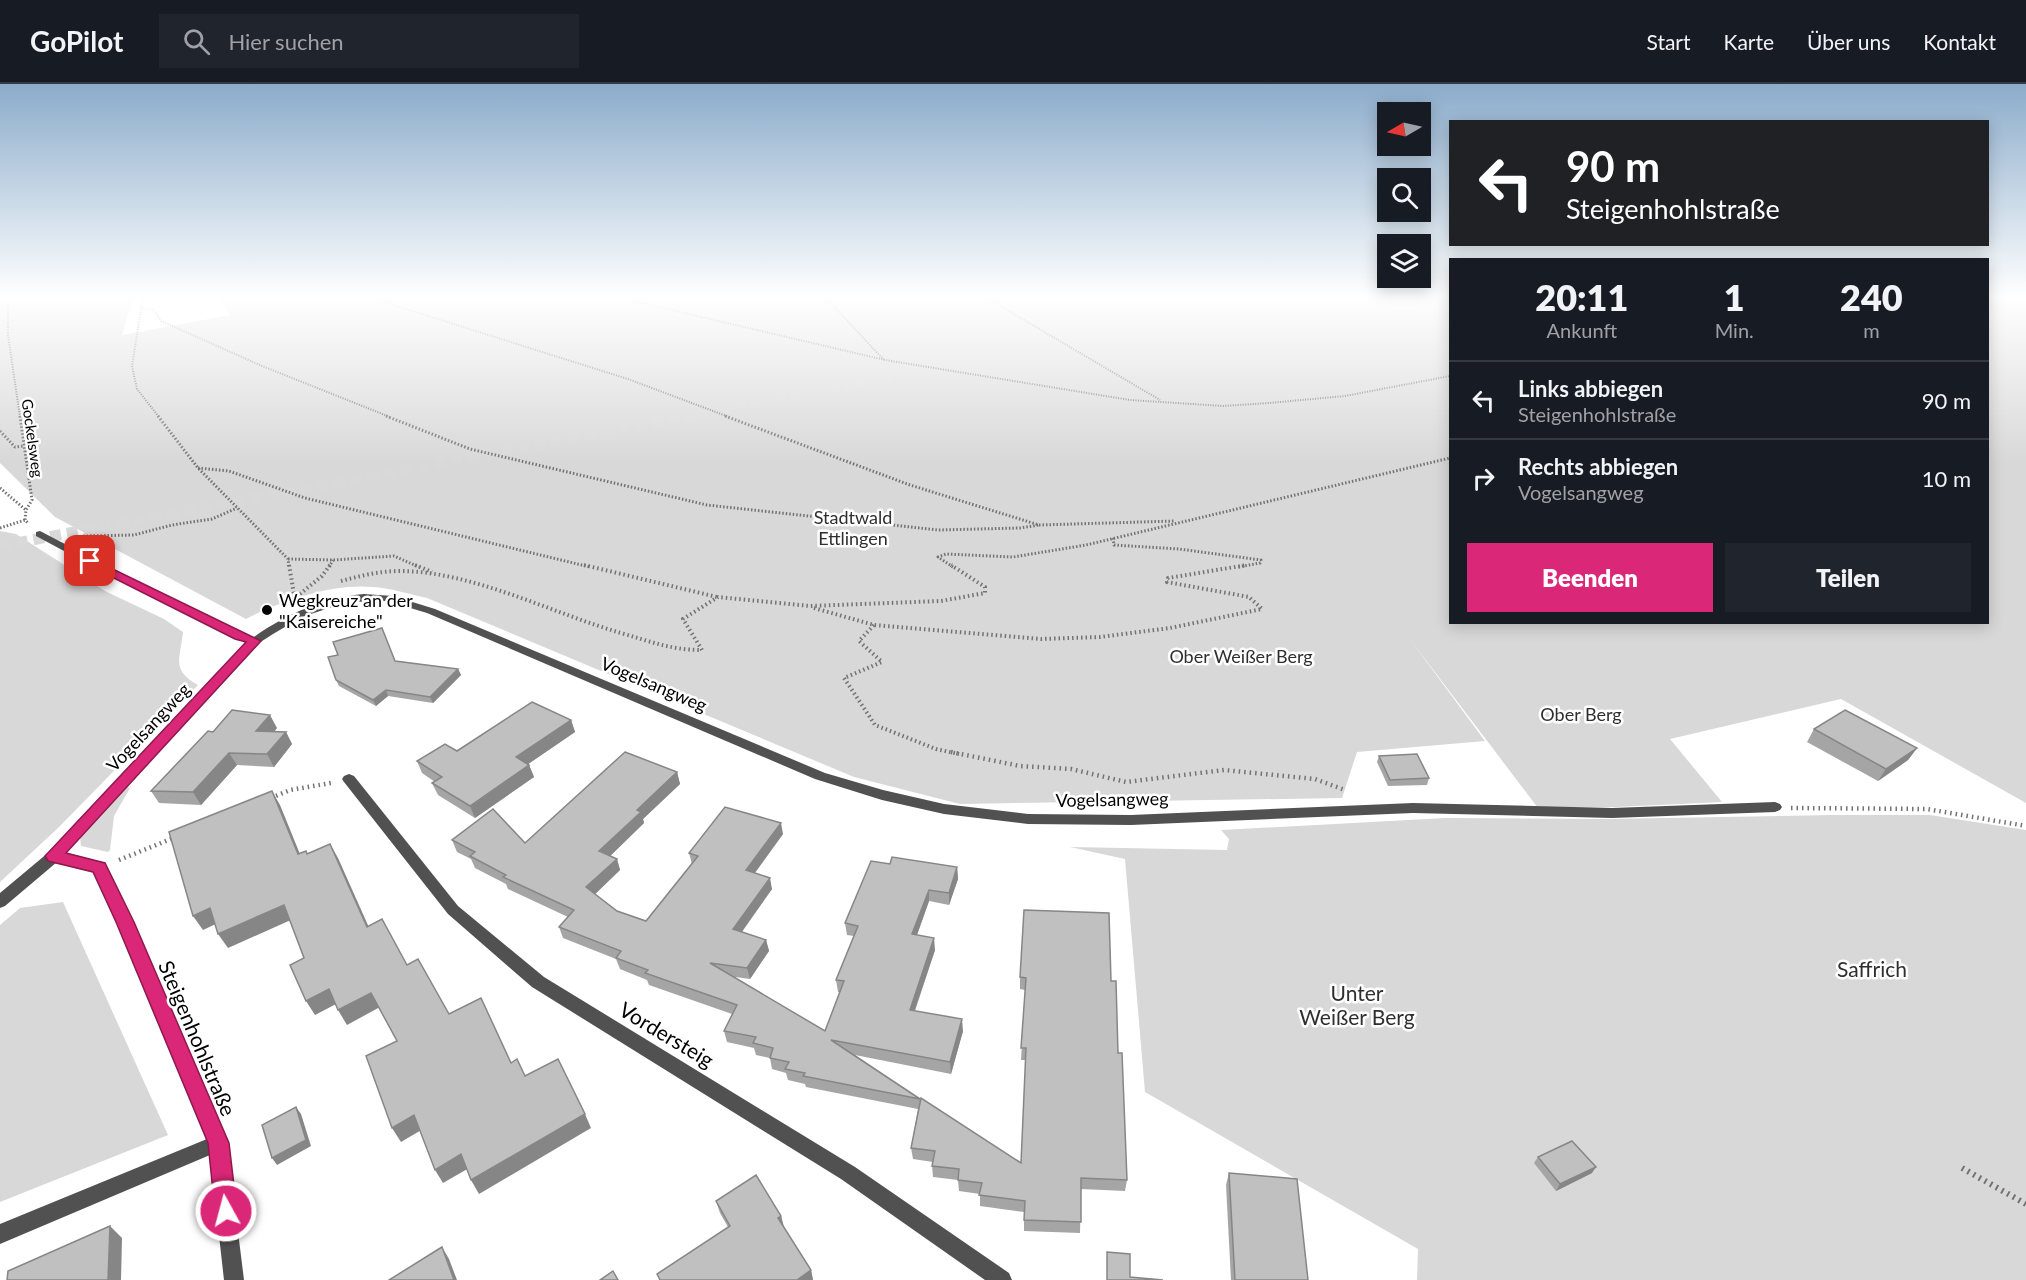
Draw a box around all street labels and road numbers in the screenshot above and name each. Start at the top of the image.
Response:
street label: Gockelsweg [19,398,47,479]
street label: Vogelsangweg [598,652,710,716]
street label: Vogelsangweg [101,678,195,776]
street label: Vogelsangweg [1055,787,1169,811]
street label: Steigenhohlstraße [154,957,242,1119]
street label: Vordersteig [615,996,719,1072]

